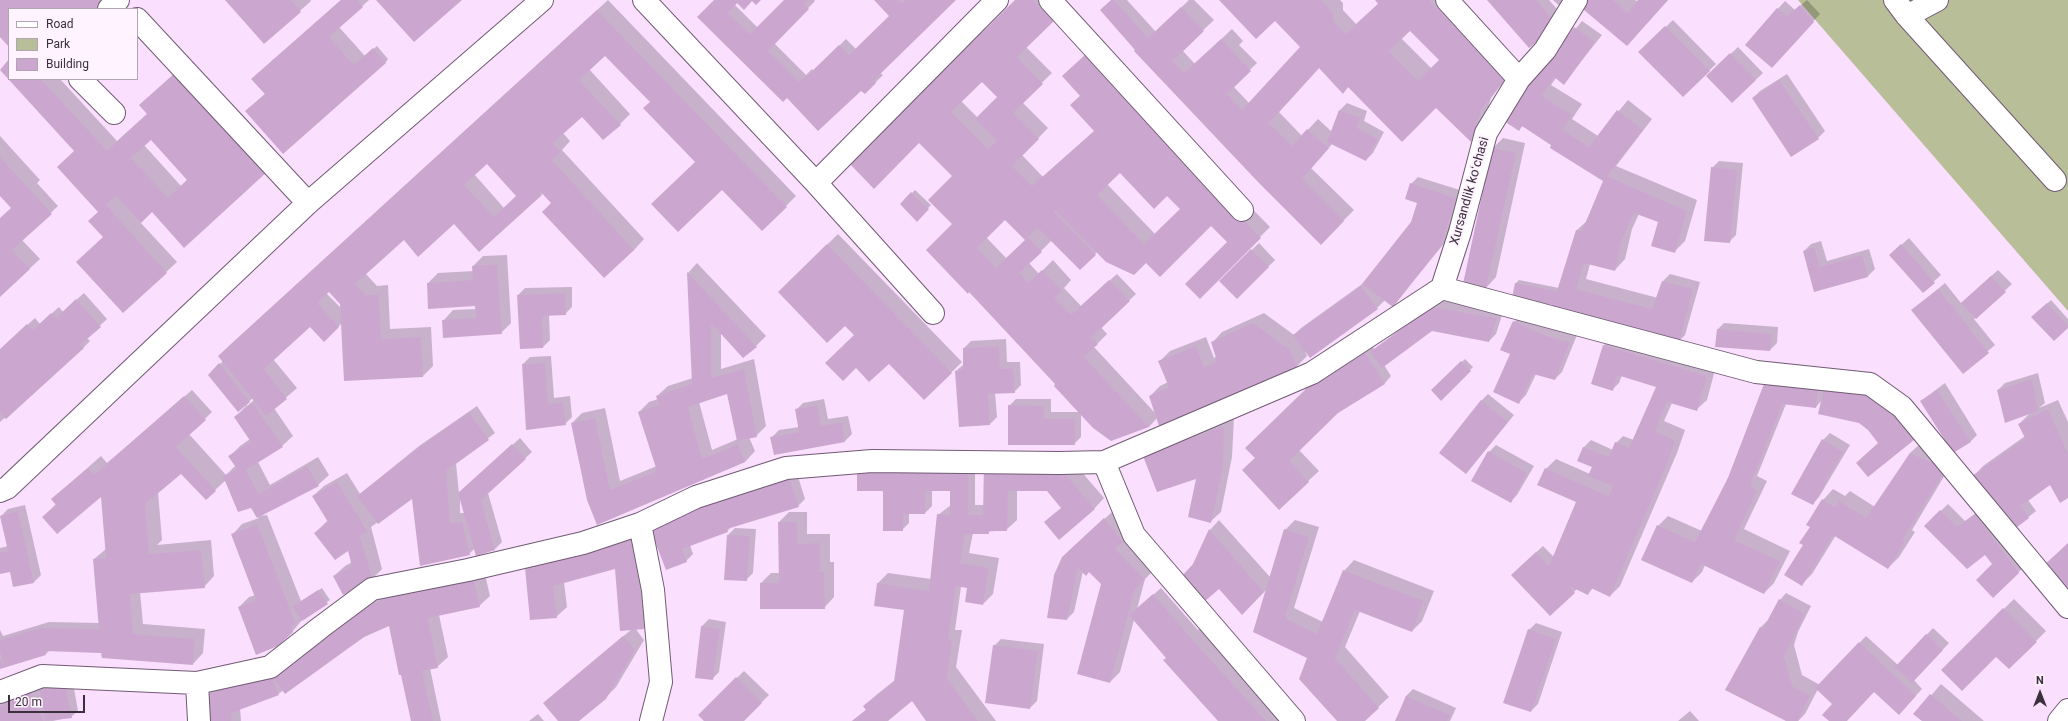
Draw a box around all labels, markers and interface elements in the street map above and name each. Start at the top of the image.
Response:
legend [8,8,138,80]
text: Road [46,17,74,31]
text: Park [46,37,70,51]
text: Building [46,57,89,71]
street label: Xursandlik koʻchasi [1447,135,1493,247]
north arrow [2020,673,2060,713]
text: N [2036,674,2044,687]
scale bar [10,687,87,713]
text: 20 m [15,695,42,709]

